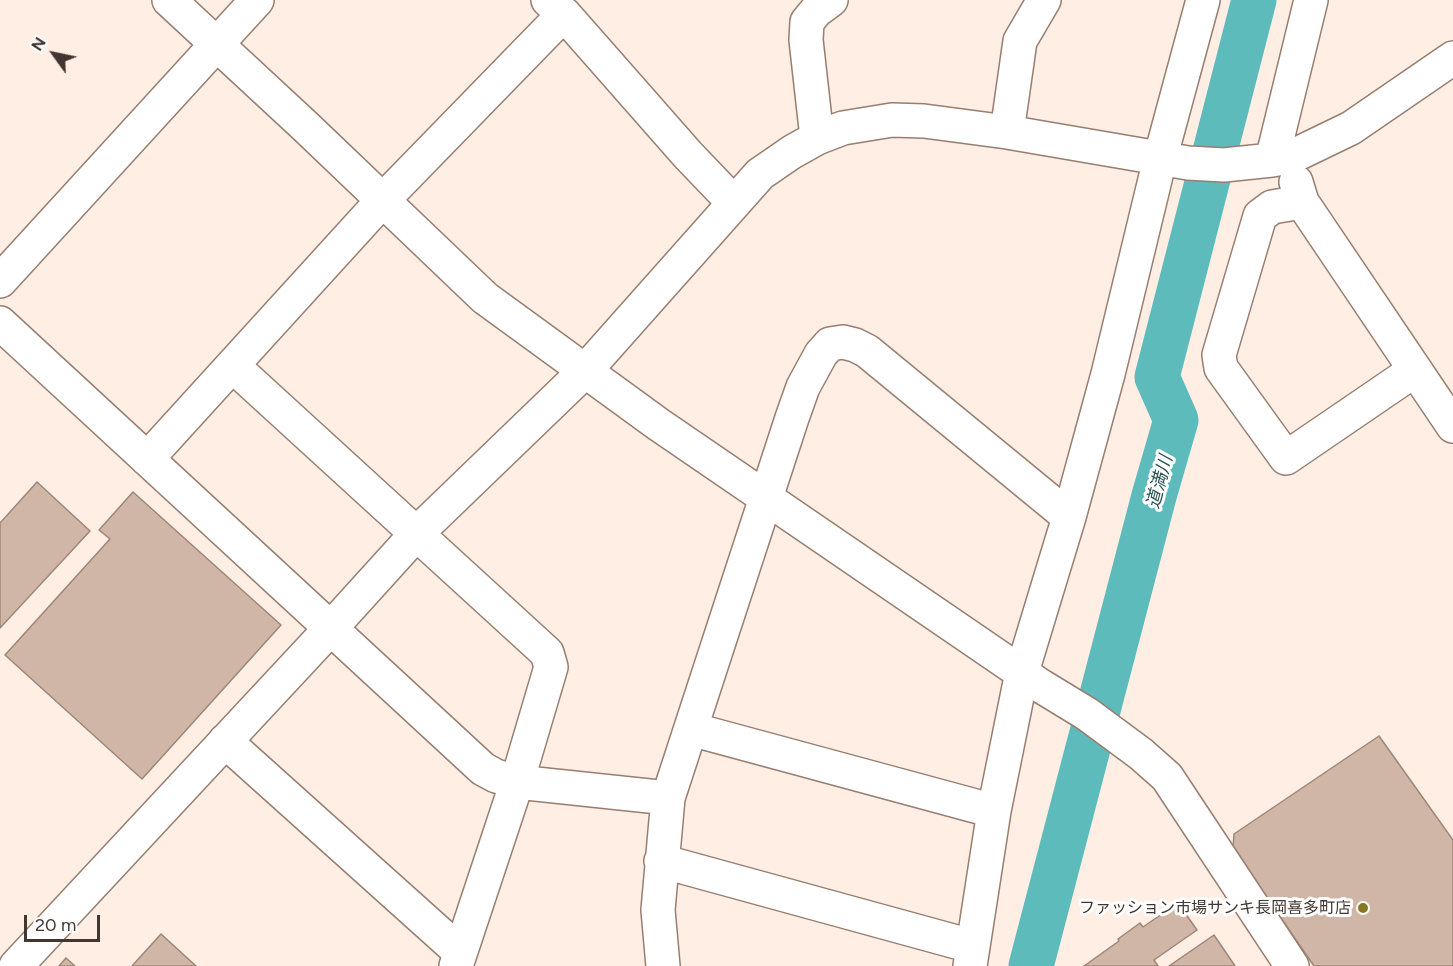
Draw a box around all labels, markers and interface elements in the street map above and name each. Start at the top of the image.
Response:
north arrow [24,24,84,84]
text: N [27,34,50,54]
water label: 道満川 [1143,453,1177,511]
place label: ファッション市場サンキ長岡喜多町店 [1079,898,1351,918]
marker: ファッション市場サンキ長岡喜多町店 [1356,901,1370,915]
scale bar [27,903,104,941]
text: 20 m [35,914,76,936]

